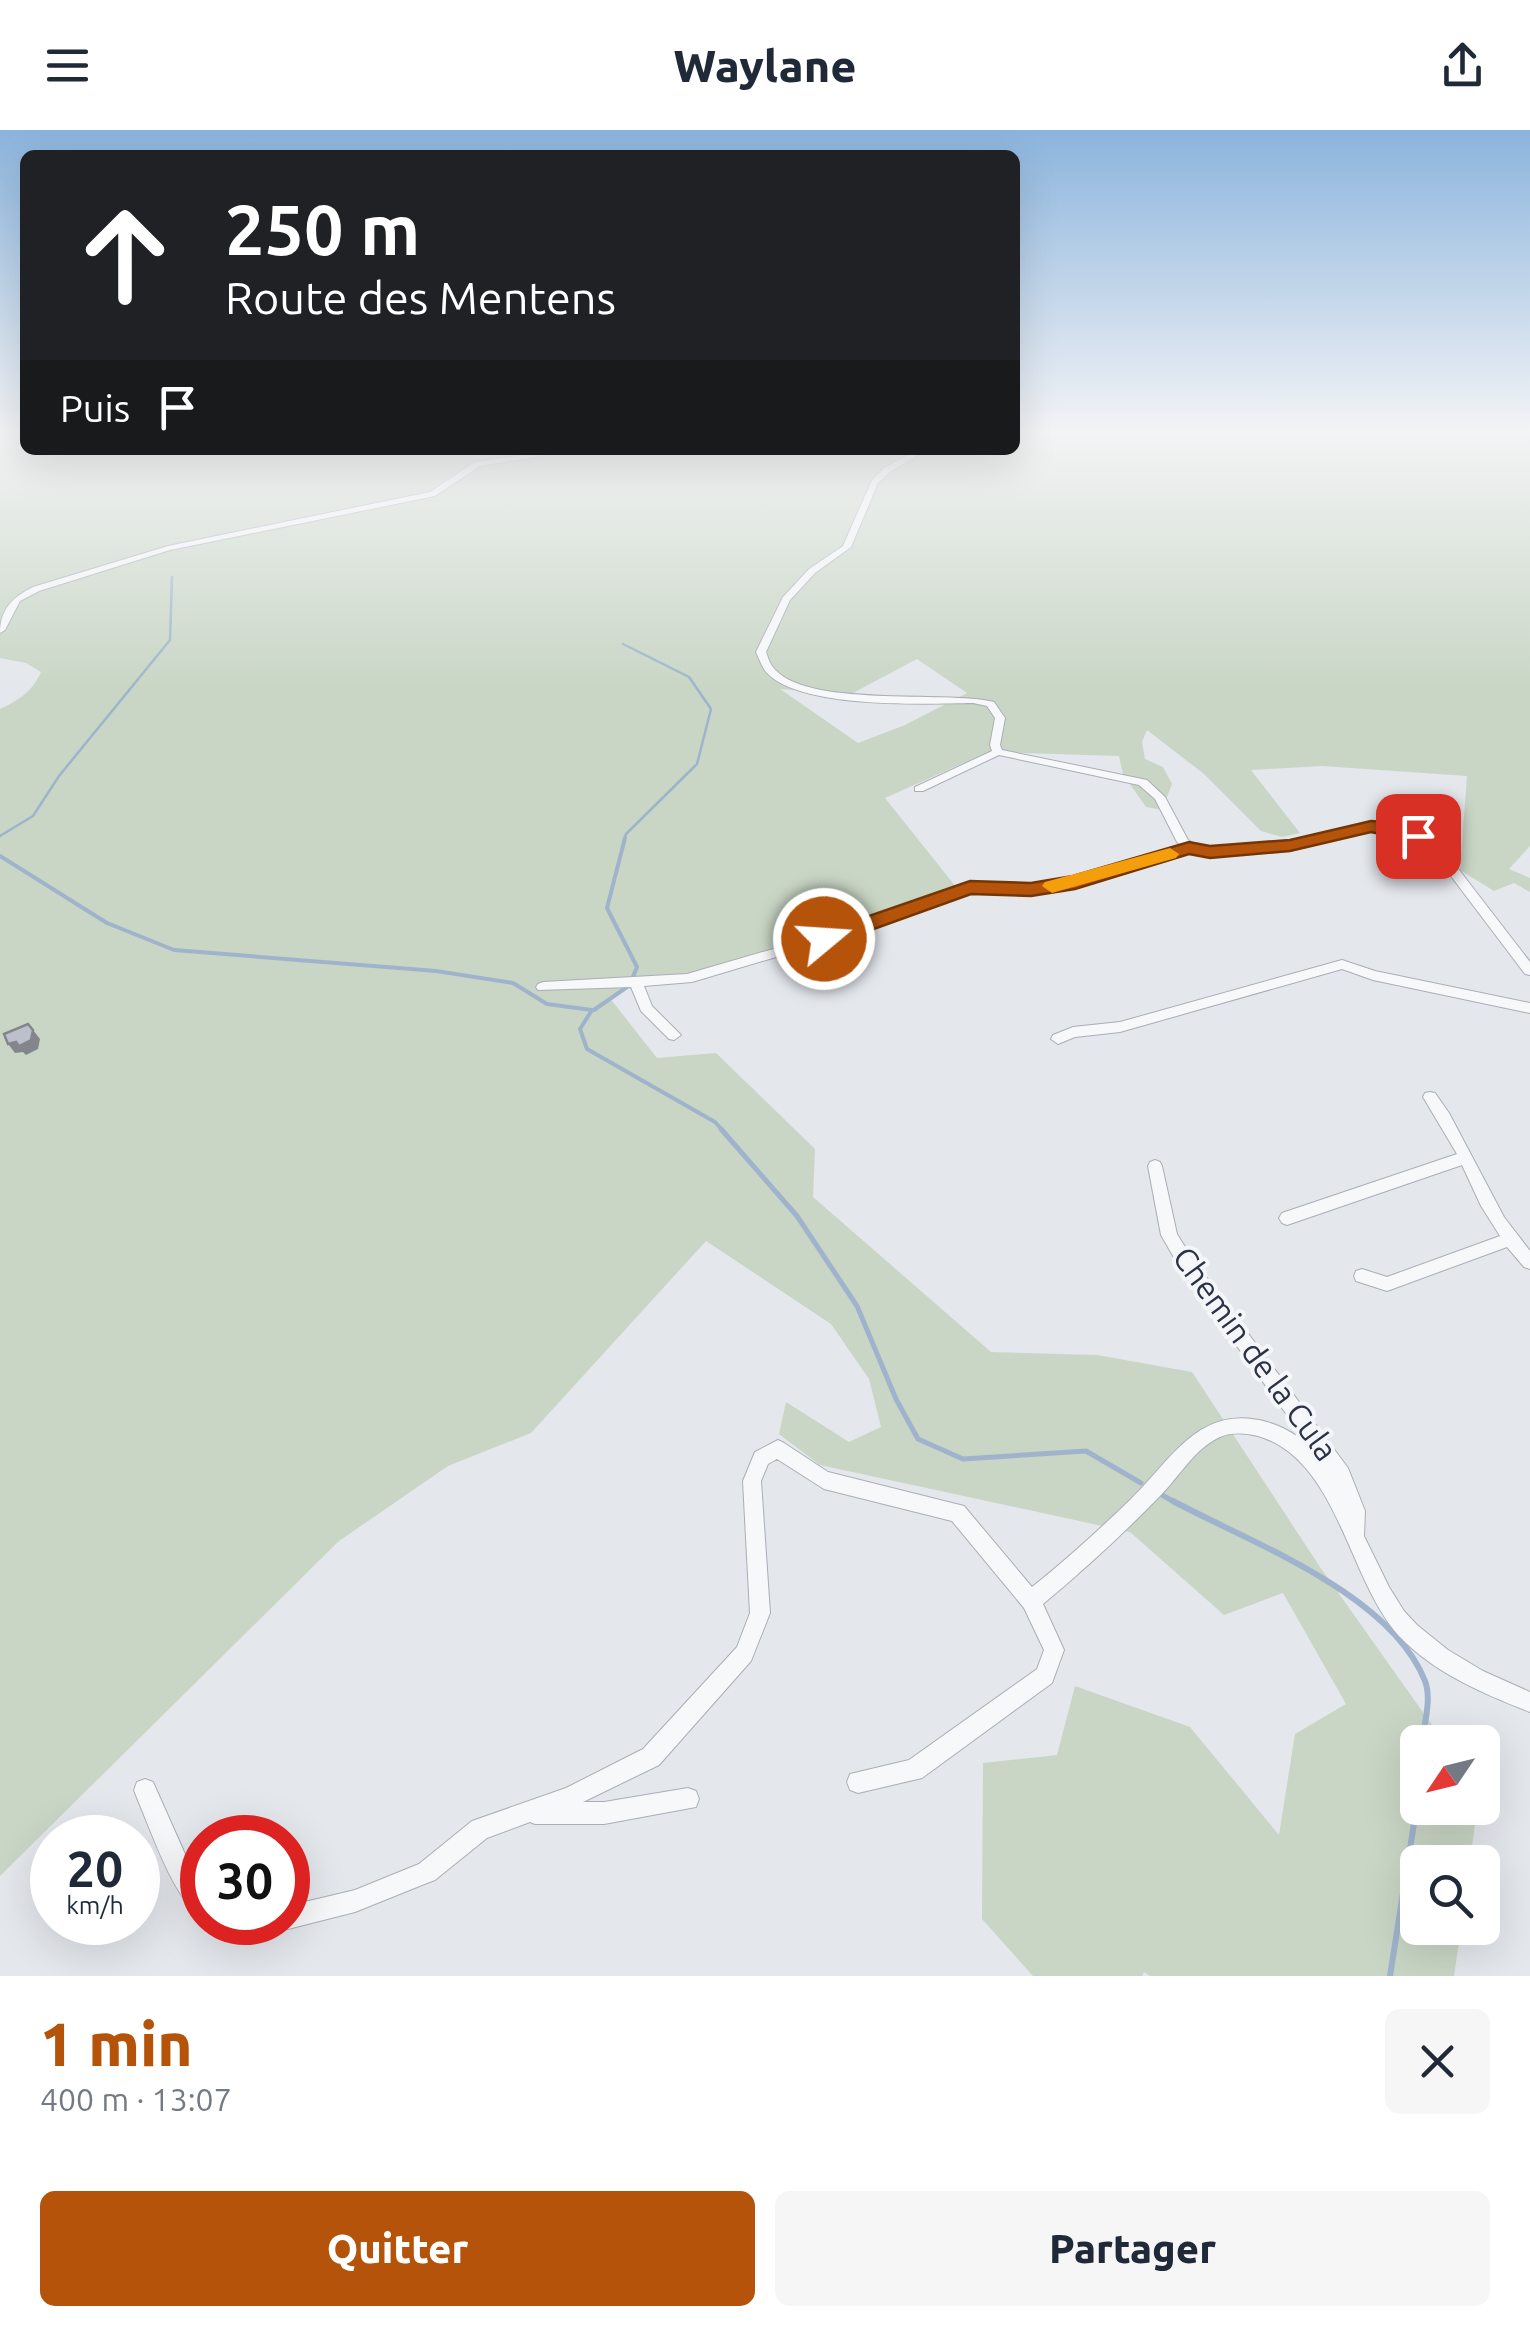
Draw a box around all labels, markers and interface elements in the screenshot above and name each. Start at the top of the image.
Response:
icon: menu [40,38,95,93]
icon: share [1435,38,1490,93]
text: Waylane [674,40,856,91]
icon: ahead [60,190,190,320]
text: 250 m [225,190,420,268]
text: Route des Mentens [225,272,616,323]
icon: arrive [150,380,205,435]
text: Puis [60,387,130,429]
pin [1376,794,1461,879]
icon: arrive [1391,809,1446,864]
position arrow [772,887,876,991]
street label: Chemin de la Cula [1166,1240,1345,1467]
north arrow [1400,1725,1500,1825]
map controls [1400,1725,1500,1945]
speed limit sign: 30 [180,1815,310,1945]
text: 20 [67,1840,123,1896]
button: search [1400,1845,1500,1945]
text: km/h [66,1891,124,1919]
button: close [1385,2009,1490,2114]
text: 1 min [40,2010,193,2077]
text: 400 m · 13:07 [40,2081,232,2117]
button: Quitter [40,2191,755,2306]
button: Partager [775,2191,1490,2306]

